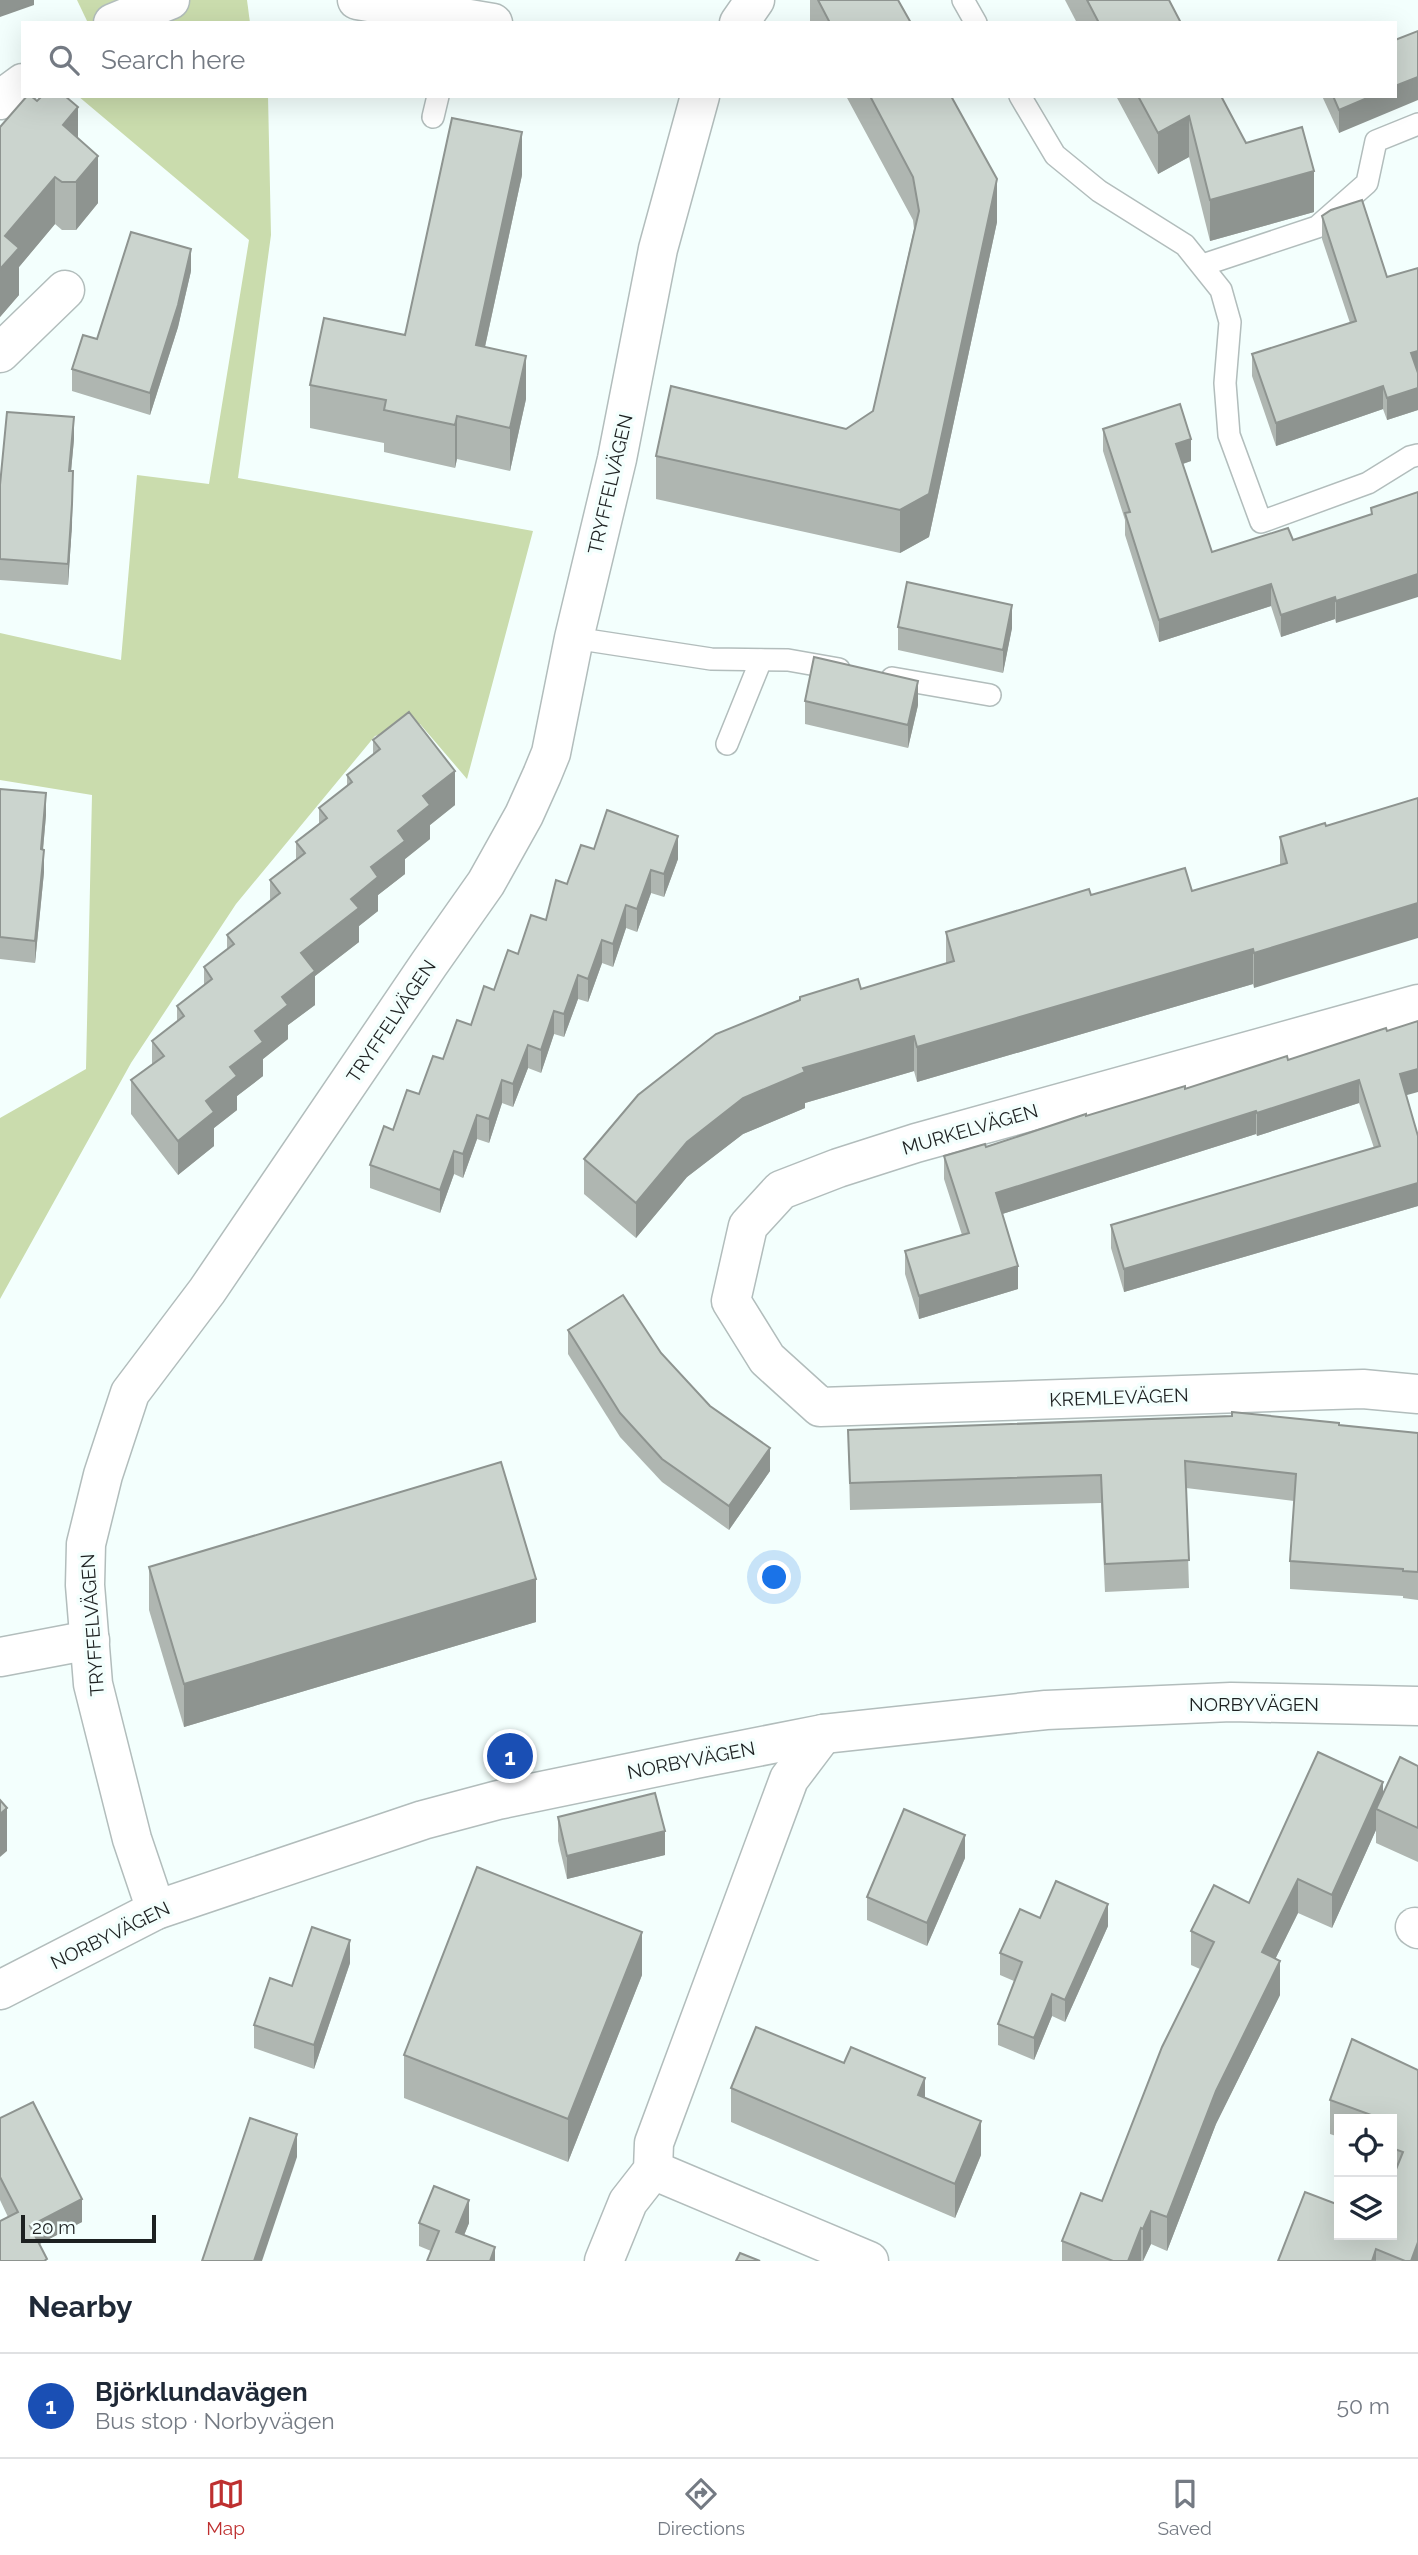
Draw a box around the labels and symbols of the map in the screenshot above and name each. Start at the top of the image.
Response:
street label: TRYFFELVÄGEN [583,412,637,556]
street label: TRYFFELVÄGEN [342,956,440,1086]
street label: MURKELVÄGEN [900,1099,1040,1159]
street label: KREMLEVÄGEN [1049,1384,1189,1410]
street label: TRYFFELVÄGEN [76,1553,108,1697]
your location [757,1560,791,1594]
street label: NORBYVÄGEN [1189,1693,1319,1715]
pin: 1 [487,1730,533,1782]
street label: NORBYVÄGEN [625,1737,757,1783]
street label: NORBYVÄGEN [47,1897,173,1973]
scale bar [21,2212,156,2244]

